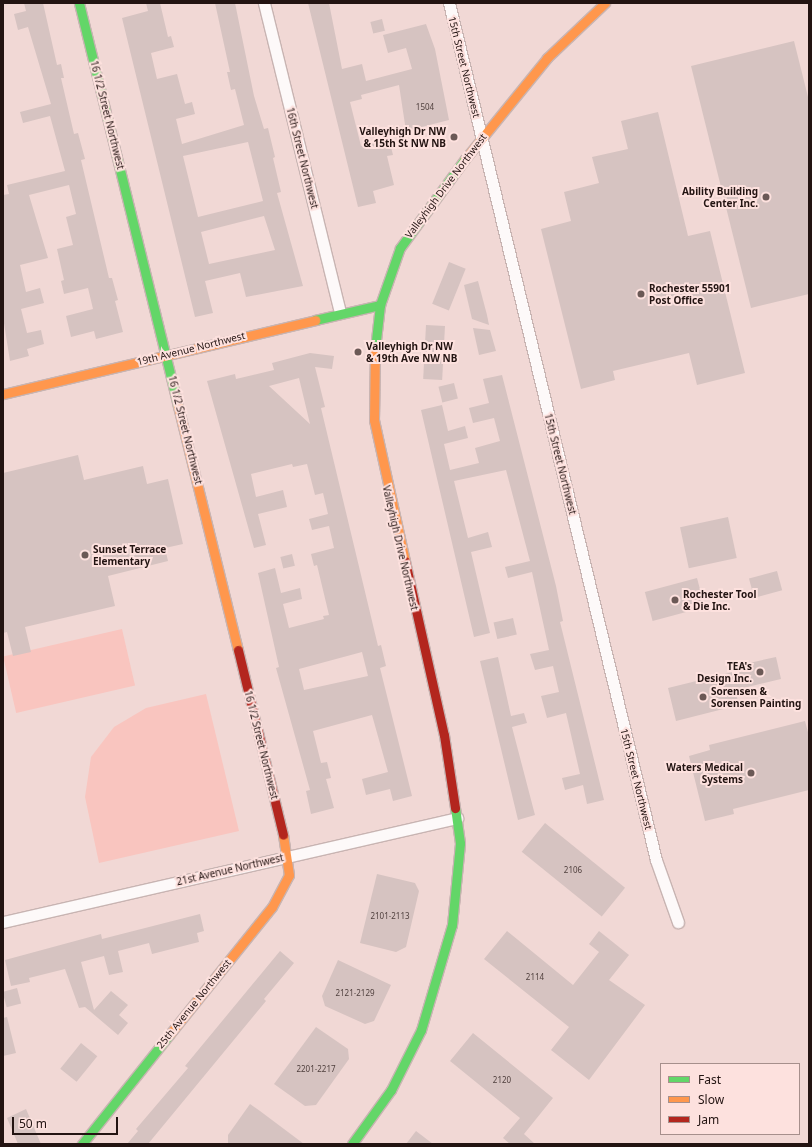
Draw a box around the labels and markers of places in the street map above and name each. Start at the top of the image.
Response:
place label: Valleyhigh Dr NW & 15th St NW NB [359,125,446,148]
marker: Valleyhigh Dr NW & 15th St NW NB [449,132,459,142]
place label: Ability Building Center Inc. [682,185,758,208]
marker: Ability Building Center Inc. [761,192,771,202]
place label: Rochester 55901 Post Office [649,282,730,306]
marker: Rochester 55901 Post Office [636,289,646,299]
place label: Valleyhigh Dr NW & 19th Ave NW NB [366,340,457,364]
marker: Valleyhigh Dr NW & 19th Ave NW NB [353,347,363,357]
place label: Sunset Terrace Elementary [93,543,166,566]
marker: Sunset Terrace Elementary [80,550,90,560]
place label: Rochester Tool & Die Inc. [683,588,756,612]
marker: Rochester Tool & Die Inc. [670,595,680,605]
place label: TEA's Design Inc. [697,660,752,684]
marker: TEA's Design Inc. [755,667,765,677]
place label: Sorensen & Sorensen Painting [711,685,801,708]
marker: Sorensen & Sorensen Painting [698,692,708,702]
place label: Waters Medical Systems [666,761,743,784]
marker: Waters Medical Systems [746,768,756,778]

